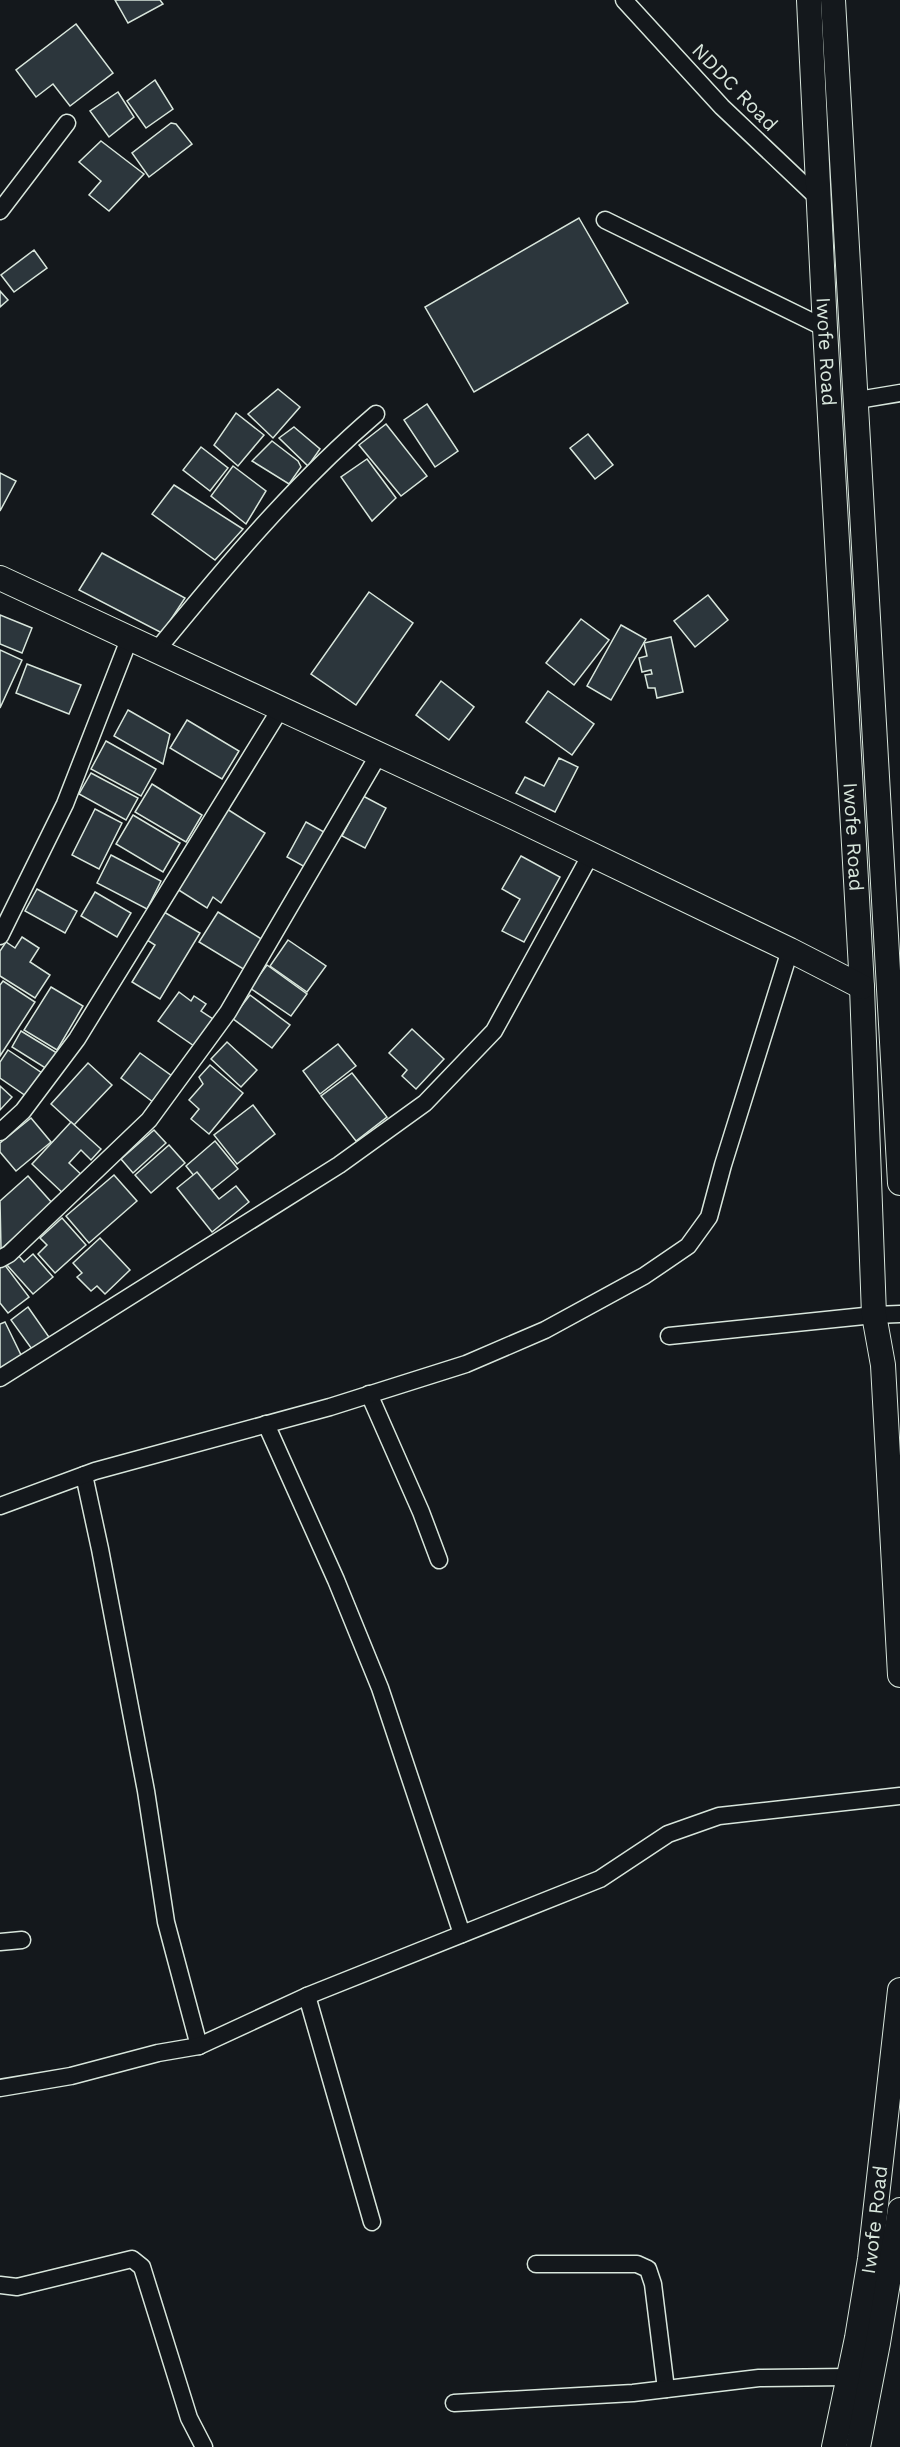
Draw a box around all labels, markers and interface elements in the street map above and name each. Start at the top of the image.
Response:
street label: NDDC Road [687,38,783,136]
street label: Iwofe Road [812,297,841,407]
street label: Iwofe Road [839,782,869,892]
street label: Iwofe Road [856,2164,892,2276]

